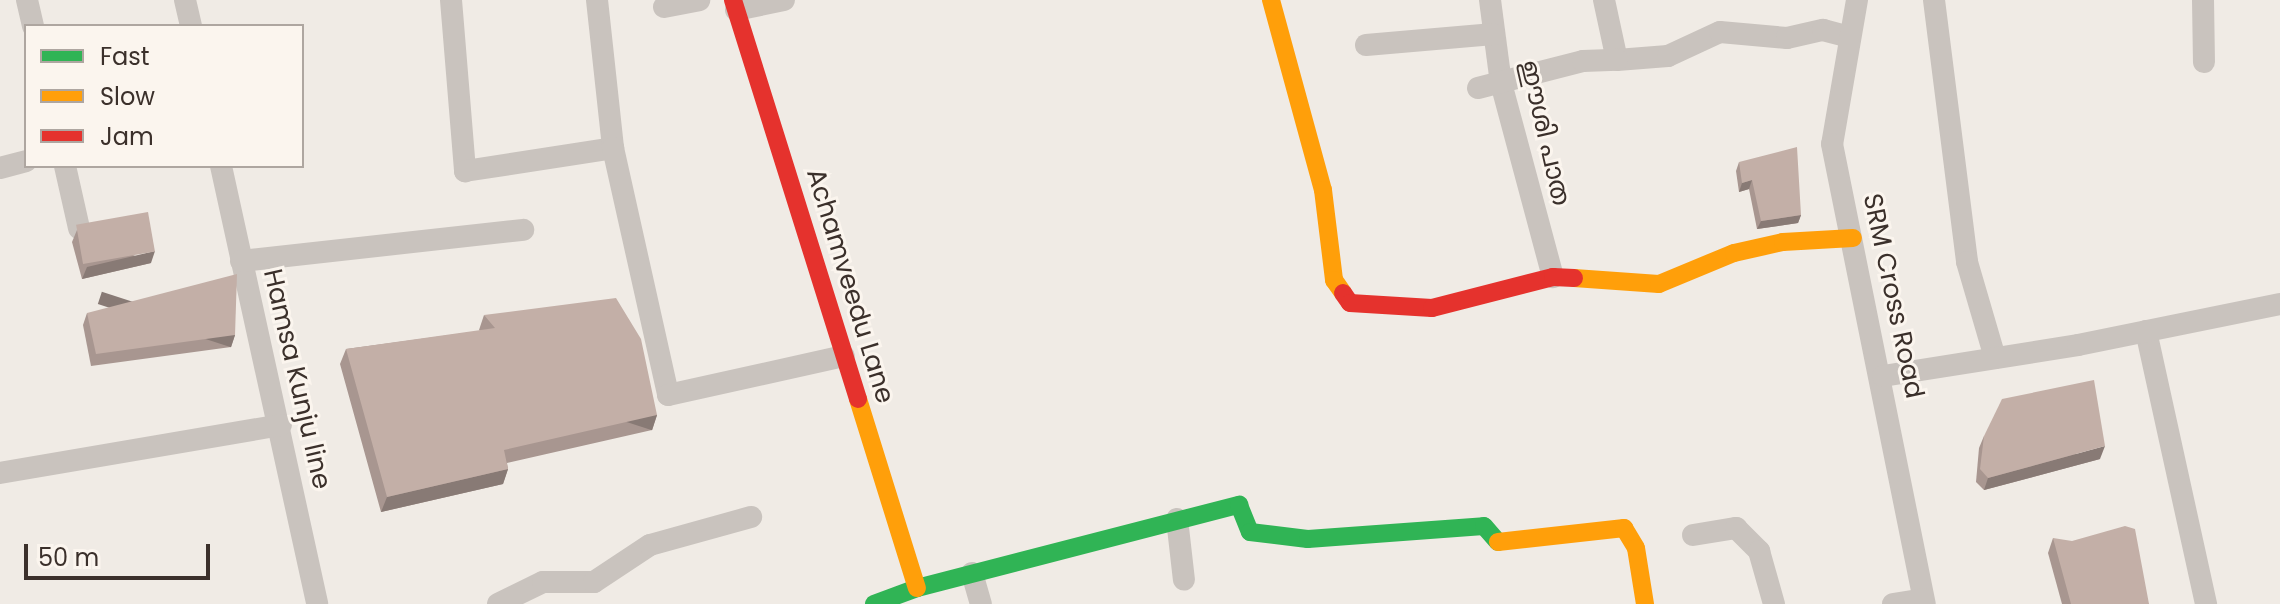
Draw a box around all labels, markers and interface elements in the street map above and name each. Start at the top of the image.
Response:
legend [24,24,304,168]
text: Fast [100,40,150,73]
street label: ഈശി പാത [1513,57,1577,209]
text: Slow [100,80,155,113]
text: Jam [100,120,154,153]
street label: Achamveedu Lane [799,165,901,407]
street label: SRM Cross Road [1856,191,1930,401]
street label: Hamsa Kunju line [257,266,337,492]
scale bar [28,528,214,578]
text: 50 m [38,541,99,574]

